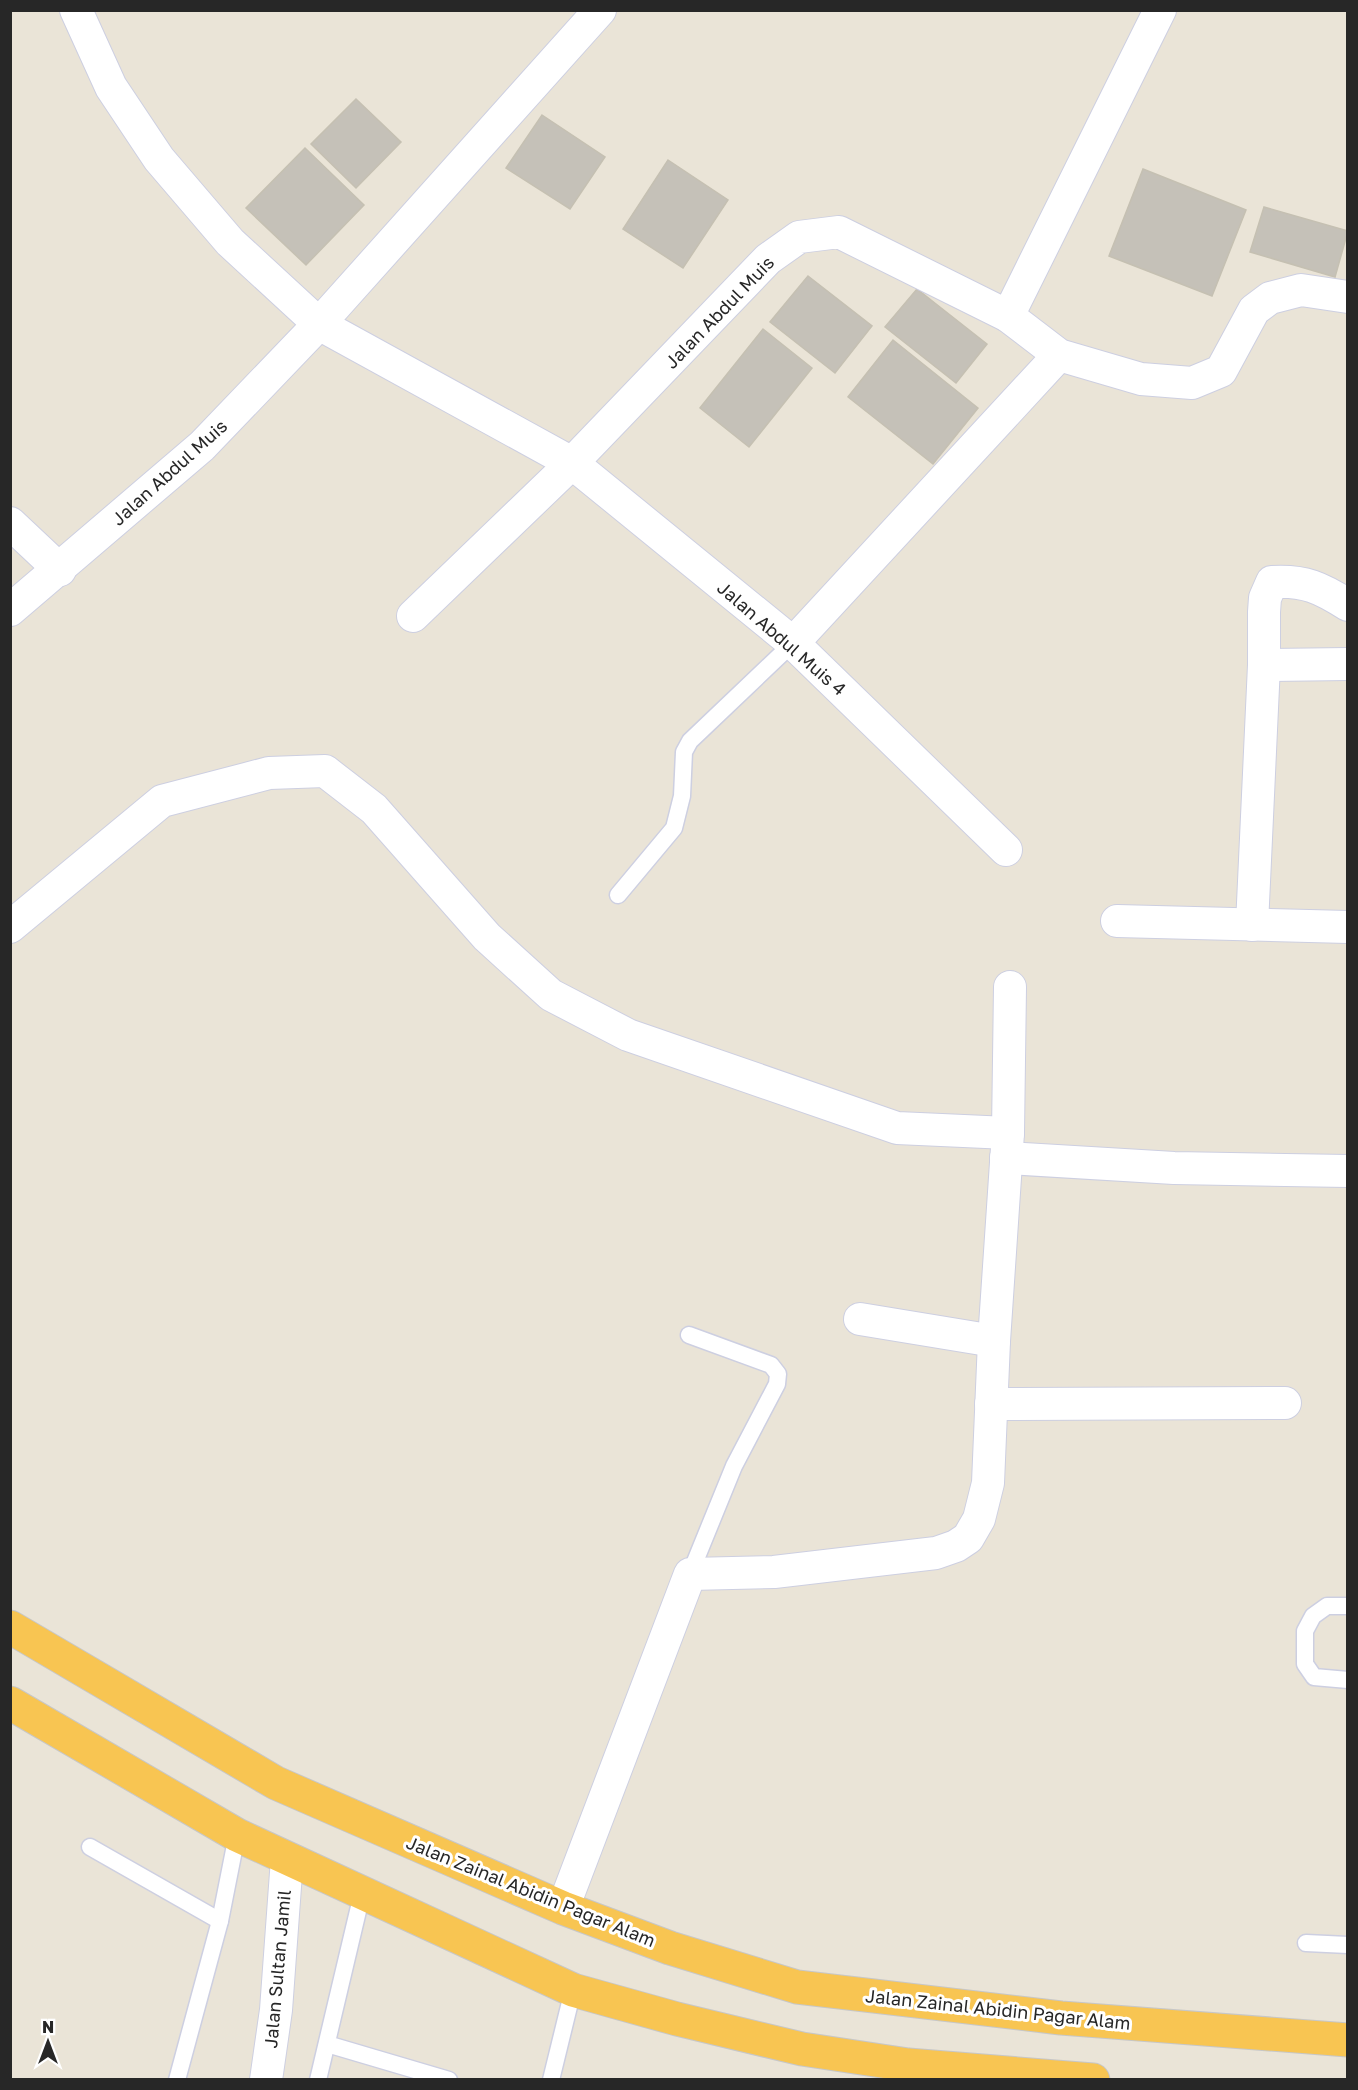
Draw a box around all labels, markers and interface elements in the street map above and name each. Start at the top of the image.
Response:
street label: Jalan Abdul Muis [660,251,778,373]
street label: Jalan Abdul Muis [107,414,231,530]
street label: Jalan Abdul Muis 4 [713,576,851,700]
street label: Jalan Zainal Abidin Pagar Alam [403,1831,659,1951]
street label: Jalan Sultan Jamil [259,1889,295,2049]
street label: Jalan Zainal Abidin Pagar Alam [864,1984,1132,2034]
north arrow [18,2012,78,2072]
text: N [42,2017,54,2037]

